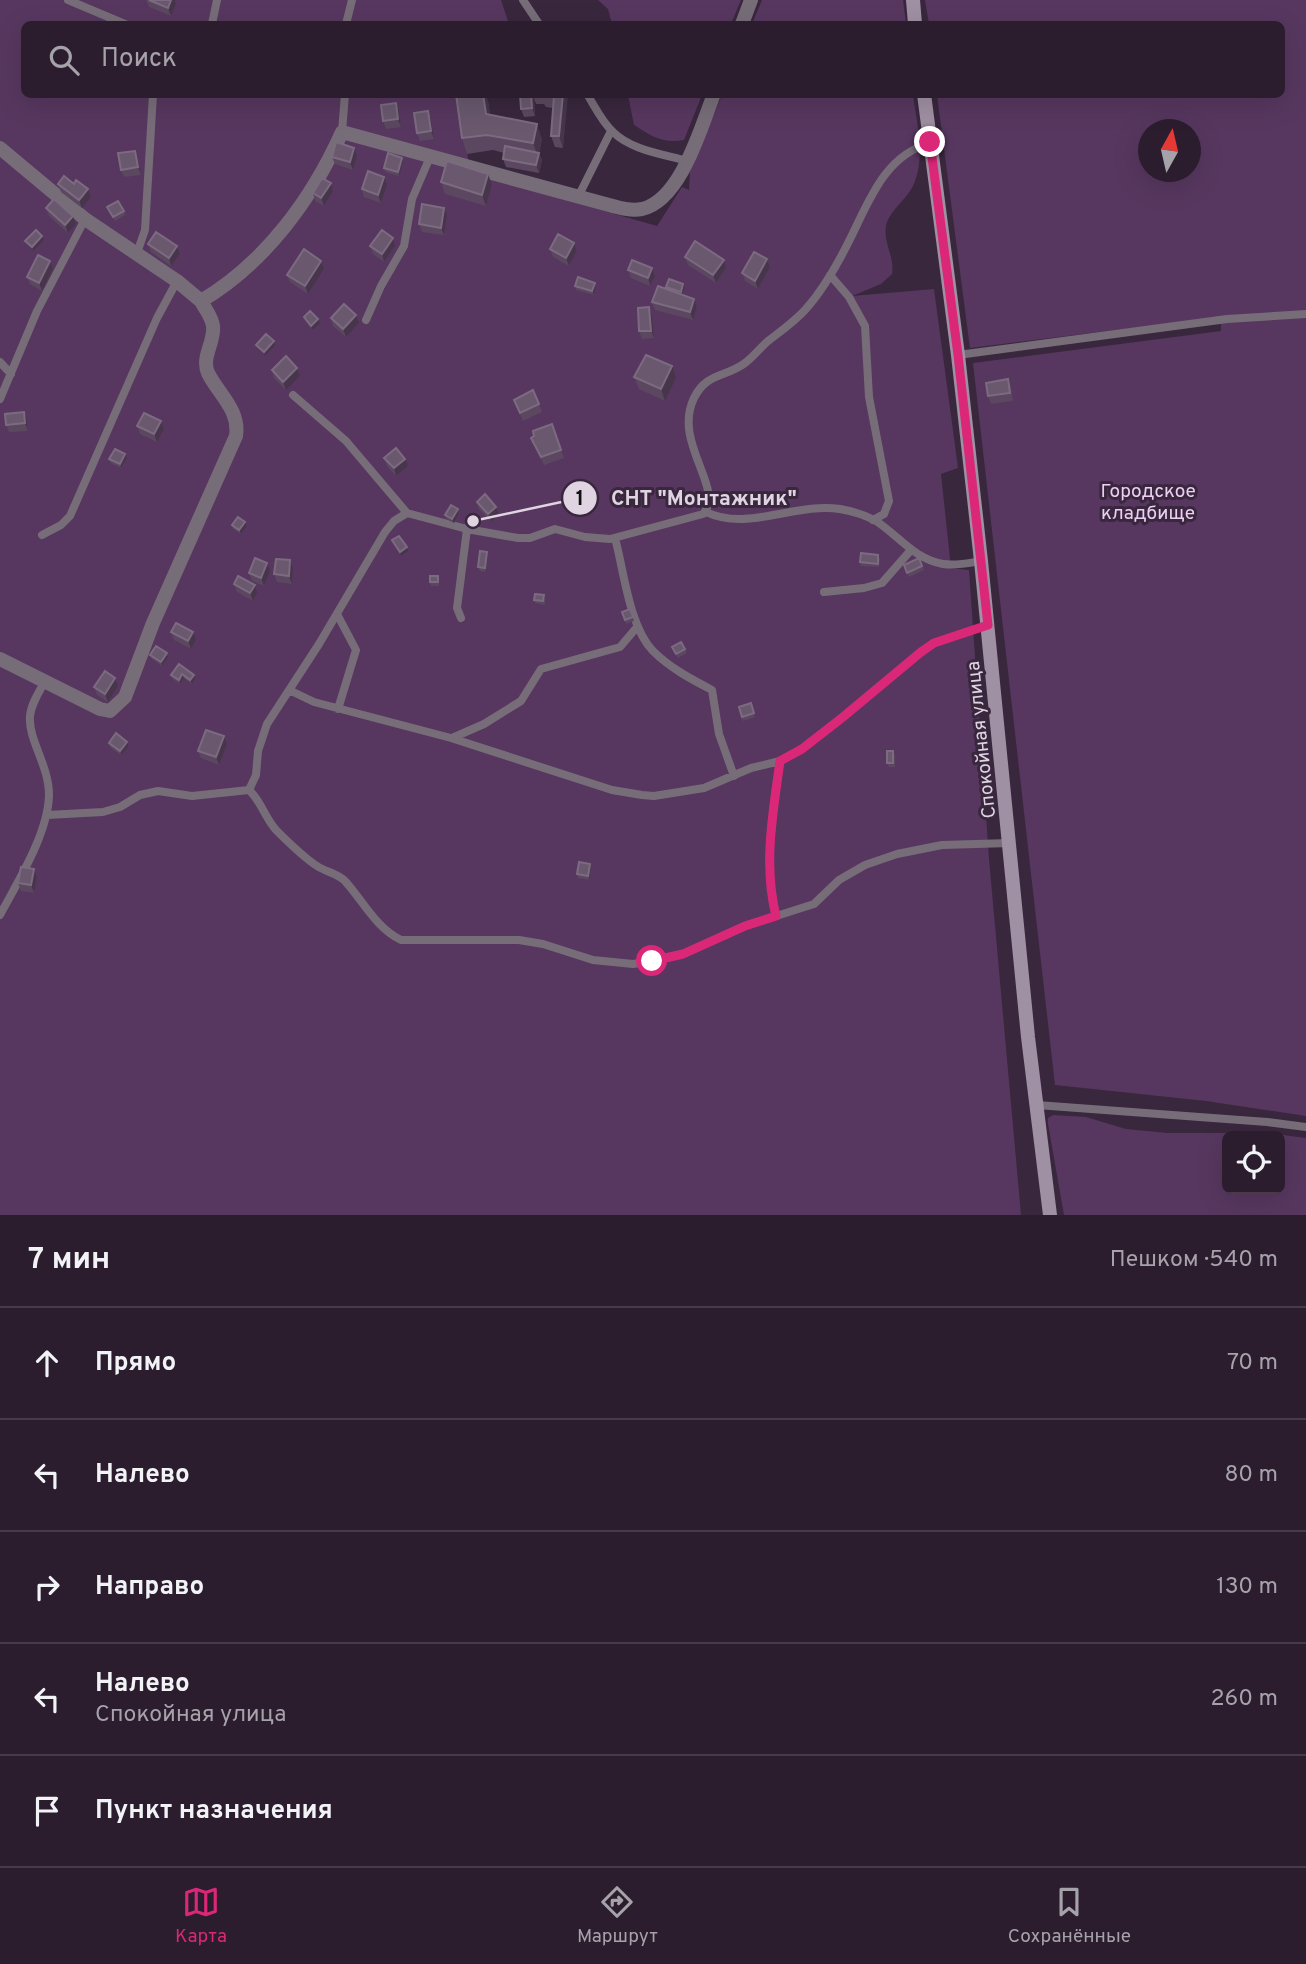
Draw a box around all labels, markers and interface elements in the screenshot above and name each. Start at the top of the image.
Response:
search box [21,21,1285,98]
icon: search [45,41,83,79]
text: Поиск [101,43,177,76]
north arrow [1138,119,1201,182]
route end [914,126,945,157]
callout: СНТ "Монтажник" [562,477,811,519]
park label: Городское кладбище [1100,480,1196,526]
text: 1 [576,486,584,513]
text: СНТ "Монтажник" [611,486,797,513]
street label: Спокойная улица [962,660,1002,820]
route start [636,945,667,976]
map controls [1222,1131,1285,1194]
button: locate [1222,1131,1285,1194]
text: 7 мин [28,1242,110,1279]
text: Пешком · 540 m [1110,1246,1278,1275]
icon: ahead [28,1344,66,1382]
text: Прямо [95,1347,176,1380]
text: 70 m [1227,1349,1278,1378]
icon: left [28,1456,66,1494]
text: Налево [95,1459,190,1492]
text: 80 m [1225,1461,1278,1490]
icon: right [28,1568,66,1606]
text: Направо [95,1571,204,1604]
text: 130 m [1216,1573,1278,1602]
text: Налево [95,1668,190,1701]
icon: left [28,1680,66,1718]
text: 260 m [1211,1685,1278,1714]
text: Спокойная улица [95,1701,286,1730]
icon: arrive [28,1792,66,1830]
text: Пункт назначения [95,1795,333,1828]
tab: Карта [175,1883,227,1949]
tab: Маршрут [577,1883,658,1949]
tab: Сохранённые [1008,1883,1131,1949]

